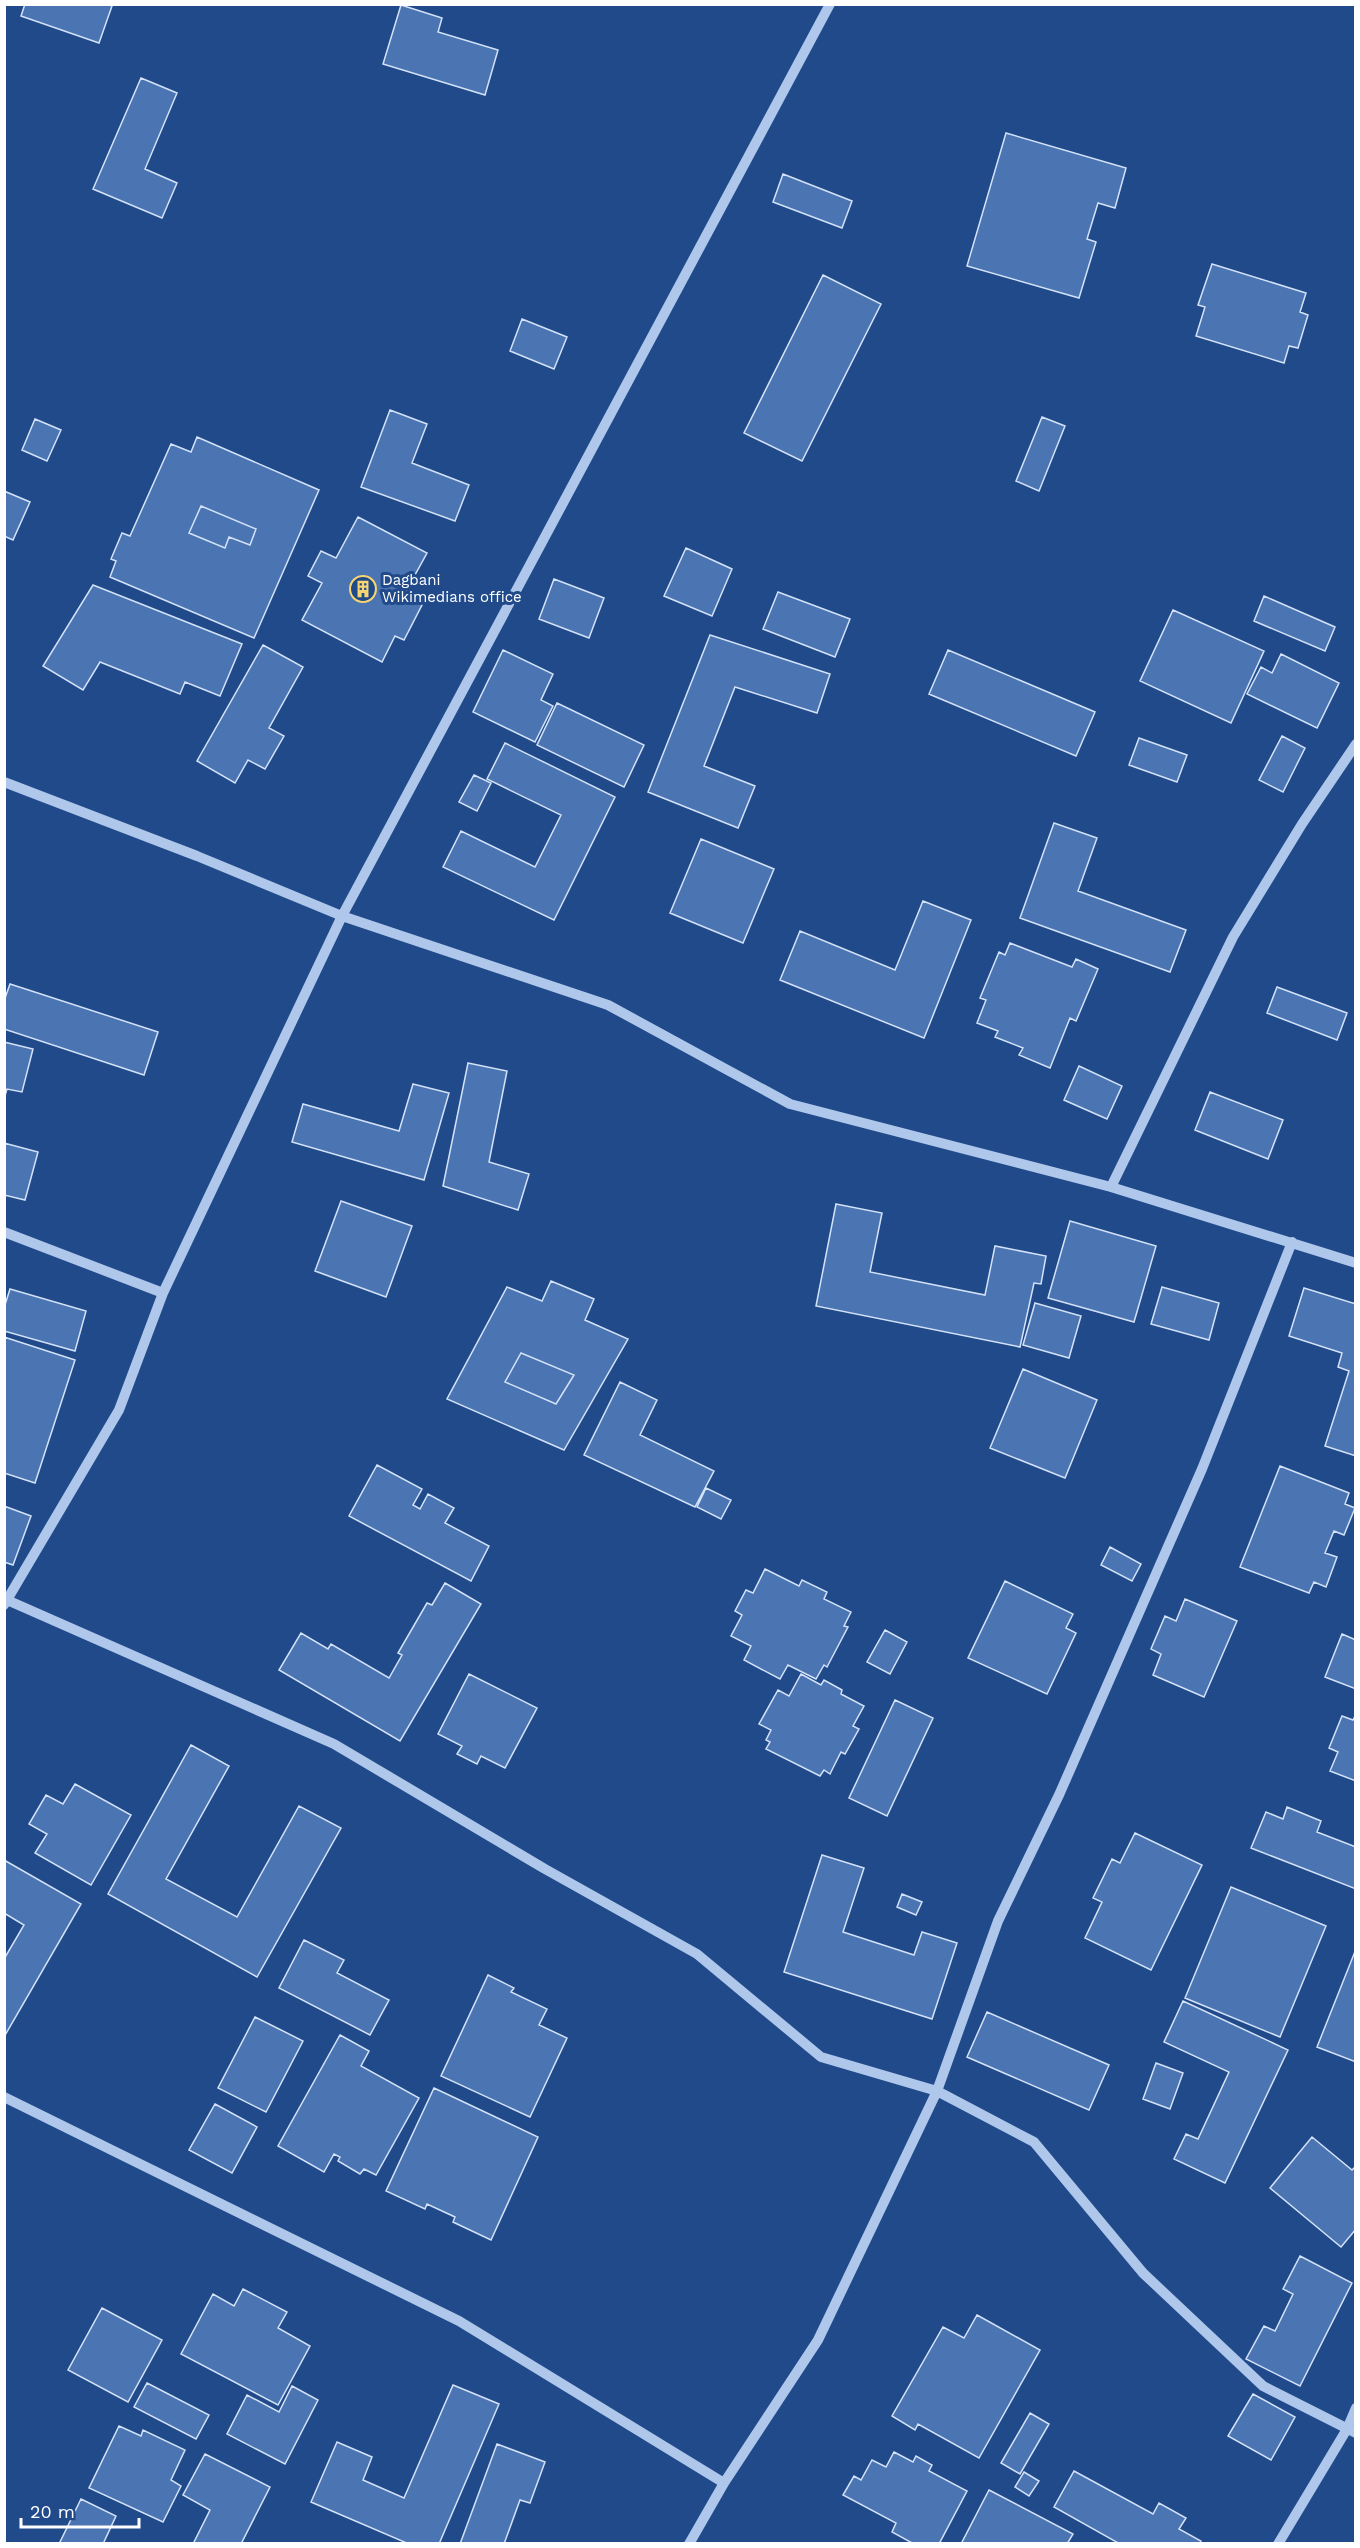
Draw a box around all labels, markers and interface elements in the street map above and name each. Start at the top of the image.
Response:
place label: Dagbani Wikimedians office [382,571,522,606]
building icon: Dagbani Wikimedians office [348,574,378,604]
scale bar [21,2491,140,2529]
text: 20 m [30,2501,75,2522]

